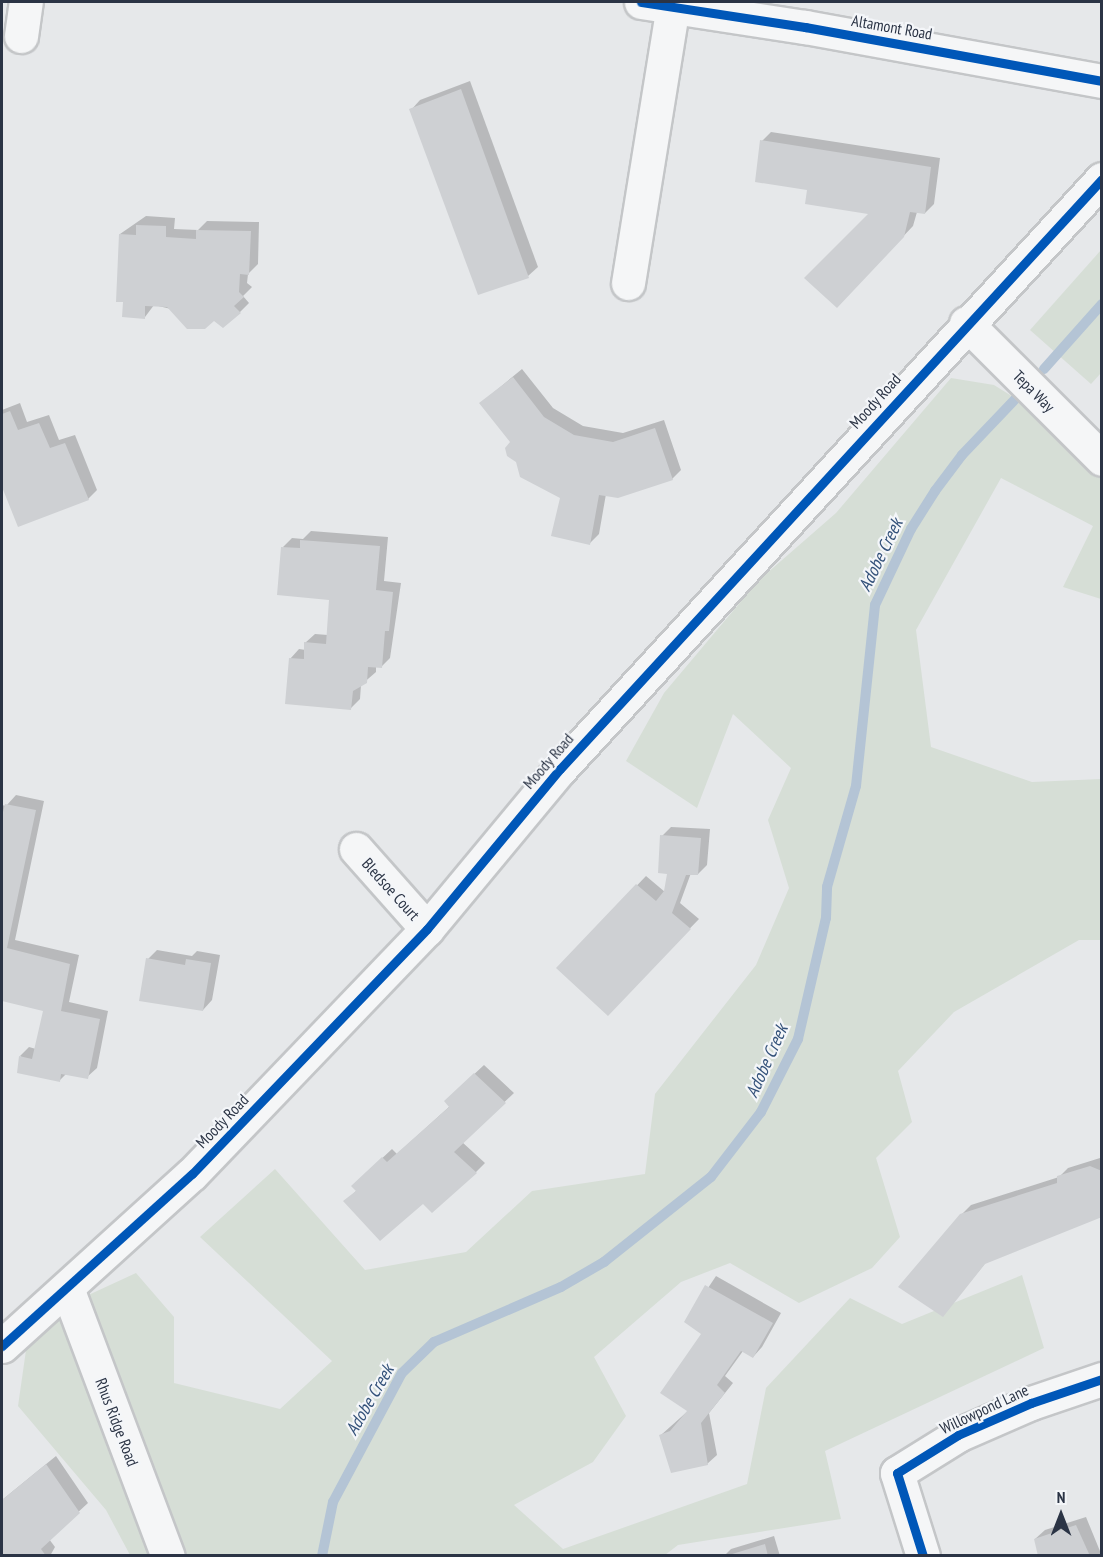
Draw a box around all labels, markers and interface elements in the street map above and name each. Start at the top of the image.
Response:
street label: Altamont Road [850,10,934,44]
street label: Tepa Way [1009,366,1059,416]
street label: Moody Road [845,369,905,433]
water label: Adobe Creek [854,515,908,595]
street label: Moody Road [519,729,577,793]
street label: Bledsoe Court [358,854,424,924]
water label: Adobe Creek [741,1021,793,1101]
street label: Moody Road [192,1090,252,1152]
water label: Adobe Creek [341,1361,399,1439]
street label: Rhus Ridge Road [91,1375,143,1469]
street label: Willowpond Lane [937,1380,1031,1438]
north arrow [1031,1485,1091,1545]
text: N [1057,1487,1065,1507]

